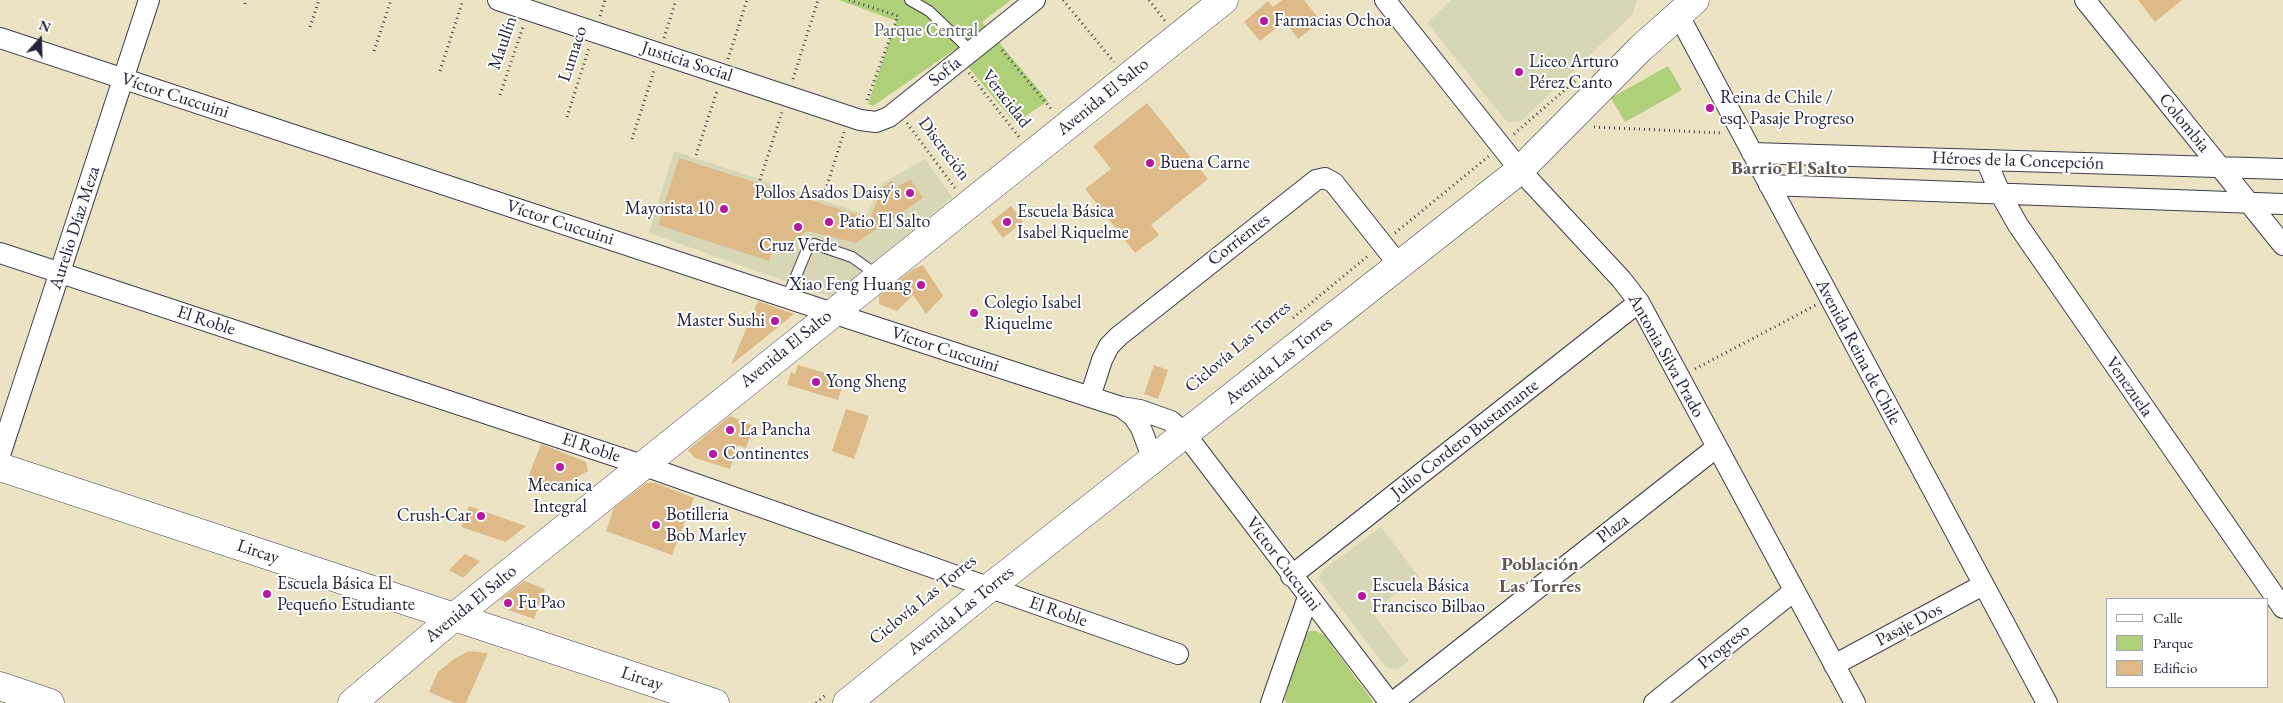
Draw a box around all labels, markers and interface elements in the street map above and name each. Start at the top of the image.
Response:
place label: Farmacias Ochoa [1274,10,1391,32]
street label: Maullín [484,13,522,73]
north arrow [15,15,65,65]
marker: Farmacias Ochoa [1258,15,1270,27]
text: N [37,16,54,36]
park label: Parque Central [874,20,978,42]
street label: Lumaco [554,24,592,84]
street label: Justicia Social [639,37,735,87]
place label: Liceo Arturo Pérez Canto [1529,51,1619,94]
street label: Sofía [924,52,966,92]
street label: Avenida El Salto [1053,53,1153,141]
street label: Veracidad [977,66,1035,132]
marker: Liceo Arturo Pérez Canto [1513,66,1525,78]
street label: Víctor Cuccuini [118,68,232,124]
place label: Reina de Chile / esq. Pasaje Progreso [1720,87,1854,130]
street label: Colombia [2154,89,2214,157]
marker: Reina de Chile / esq. Pasaje Progreso [1704,102,1716,114]
street label: Discreción [913,113,975,185]
street label: Héroes de la Concepción [1931,147,2105,175]
place label: Buena Carne [1160,152,1250,174]
marker: Buena Carne [1144,157,1156,169]
district label: Barrio El Salto [1731,158,1847,180]
street label: Aurelio Díaz Meza [45,164,105,292]
place label: Pollos Asados Daisy's [754,182,900,204]
marker: Pollos Asados Daisy's [904,187,916,199]
street label: Víctor Cuccuini [503,195,617,251]
place label: Mayorista 10 [625,198,714,220]
place label: Escuela Básica Isabel Riquelme [1017,201,1129,243]
marker: Mayorista 10 [718,203,730,215]
street label: Corrientes [1204,209,1274,271]
place label: Patio El Salto [839,211,930,233]
marker: Patio El Salto [823,216,835,228]
marker: Escuela Básica Isabel Riquelme [1001,216,1013,228]
marker: Cruz Verde [792,221,804,233]
place label: Cruz Verde [759,235,837,257]
place label: Xiao Feng Huang [789,274,911,296]
street label: Avenida Reina de Chile [1811,276,1905,428]
marker: Xiao Feng Huang [915,279,927,291]
street label: Antonia Silva Prado [1623,290,1709,422]
place label: Colegio Isabel Riquelme [984,292,1081,334]
street label: Ciclovía Las Torres [1181,296,1295,398]
street label: El Roble [174,301,238,341]
street label: Avenida El Salto [736,305,836,393]
marker: Colegio Isabel Riquelme [968,307,980,319]
place label: Master Sushi [677,310,765,332]
street label: Avenida Las Torres [1221,312,1337,410]
marker: Master Sushi [769,315,781,327]
street label: Víctor Cuccuini [888,322,1002,378]
street label: Venezuela [2100,353,2158,421]
place label: Yong Sheng [826,371,906,393]
street label: Julio Cordero Bustamante [1387,375,1543,503]
marker: Yong Sheng [810,376,822,388]
place label: La Pancha [740,419,811,441]
marker: La Pancha [724,424,736,436]
street label: El Roble [559,428,623,468]
place label: Continentes [723,443,809,465]
marker: Continentes [707,448,719,460]
marker: Mecanica Integral [554,461,566,473]
place label: Mecanica Integral [527,475,593,518]
place label: Botilleria Bob Marley [666,504,747,546]
place label: Crush-Car [397,505,471,527]
marker: Crush-Car [475,510,487,522]
street label: Plaza [1593,510,1633,548]
street label: Víctor Cuccuini [1241,513,1325,615]
marker: Botilleria Bob Marley [650,519,662,531]
street label: Lircay [234,535,282,569]
street label: Ciclovía Las Torres [865,550,981,650]
district label: Población Las Torres [1499,554,1581,598]
street label: Avenida El Salto [421,560,521,648]
street label: Avenida Las Torres [903,562,1019,660]
place label: Escuela Básica El Pequeño Estudiante [277,573,415,616]
place label: Escuela Básica Francisco Bilbao [1372,575,1485,618]
marker: Escuela Básica El Pequeño Estudiante [261,588,273,600]
marker: Escuela Básica Francisco Bilbao [1356,590,1368,602]
place label: Fu Pao [518,592,565,614]
street label: El Roble [1026,592,1090,632]
marker: Fu Pao [502,597,514,609]
legend [2106,598,2268,688]
street label: Pasaje Dos [1872,599,1946,651]
text: Calle [2153,608,2183,627]
street label: Progreso [1694,620,1754,674]
text: Parque [2153,633,2193,652]
text: Edificio [2153,658,2197,677]
street label: Lircay [618,662,666,696]

